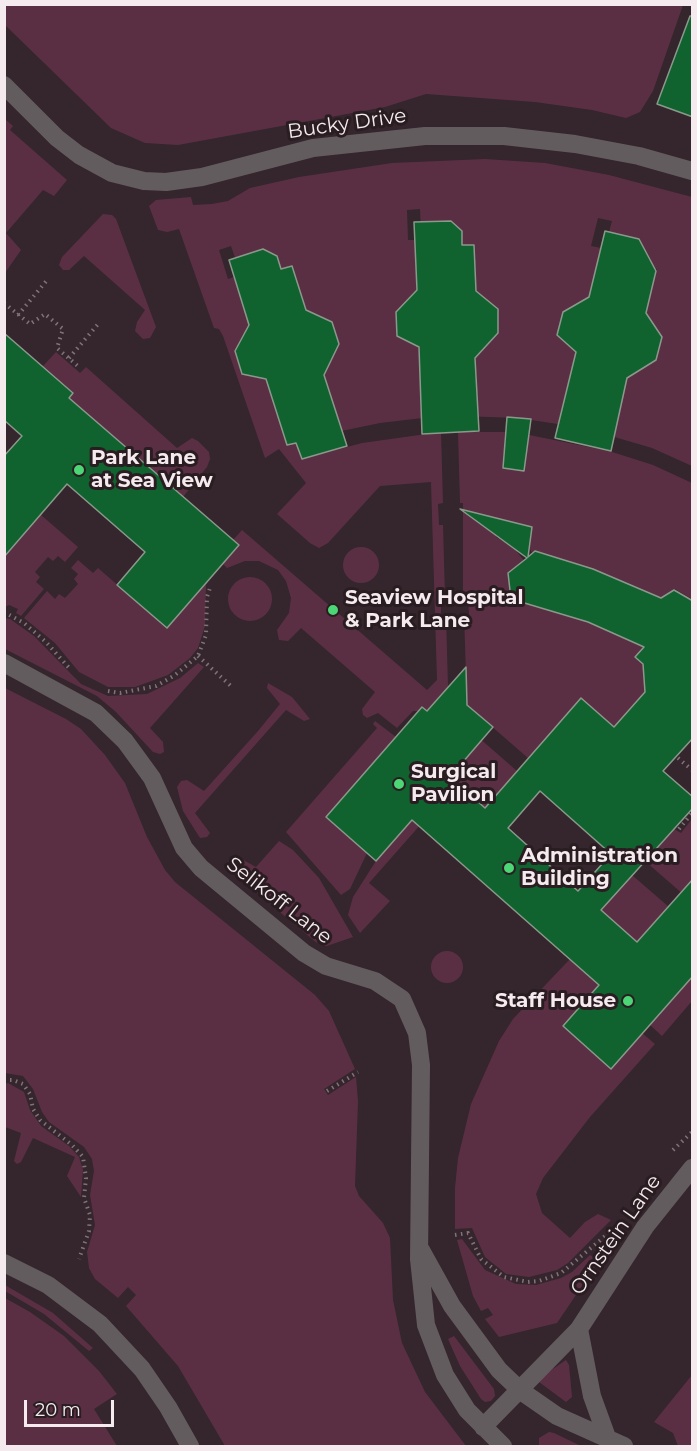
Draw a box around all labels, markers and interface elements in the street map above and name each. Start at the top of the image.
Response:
street label: Bucky Drive [286,104,408,144]
place label: Park Lane at Sea View [91,446,213,493]
marker: Park Lane at Sea View [72,463,86,477]
place label: Seaview Hospital & Park Lane [345,586,523,633]
marker: Seaview Hospital & Park Lane [326,603,340,617]
place label: Surgical Pavilion [411,760,496,807]
marker: Surgical Pavilion [392,777,406,791]
place label: Administration Building [521,844,678,891]
street label: Selikoff Lane [221,852,337,950]
marker: Administration Building [502,861,516,875]
place label: Staff House [495,989,616,1013]
marker: Staff House [621,994,635,1008]
street label: Ornstein Lane [566,1170,666,1300]
scale bar [27,1388,117,1426]
text: 20 m [35,1399,81,1421]

